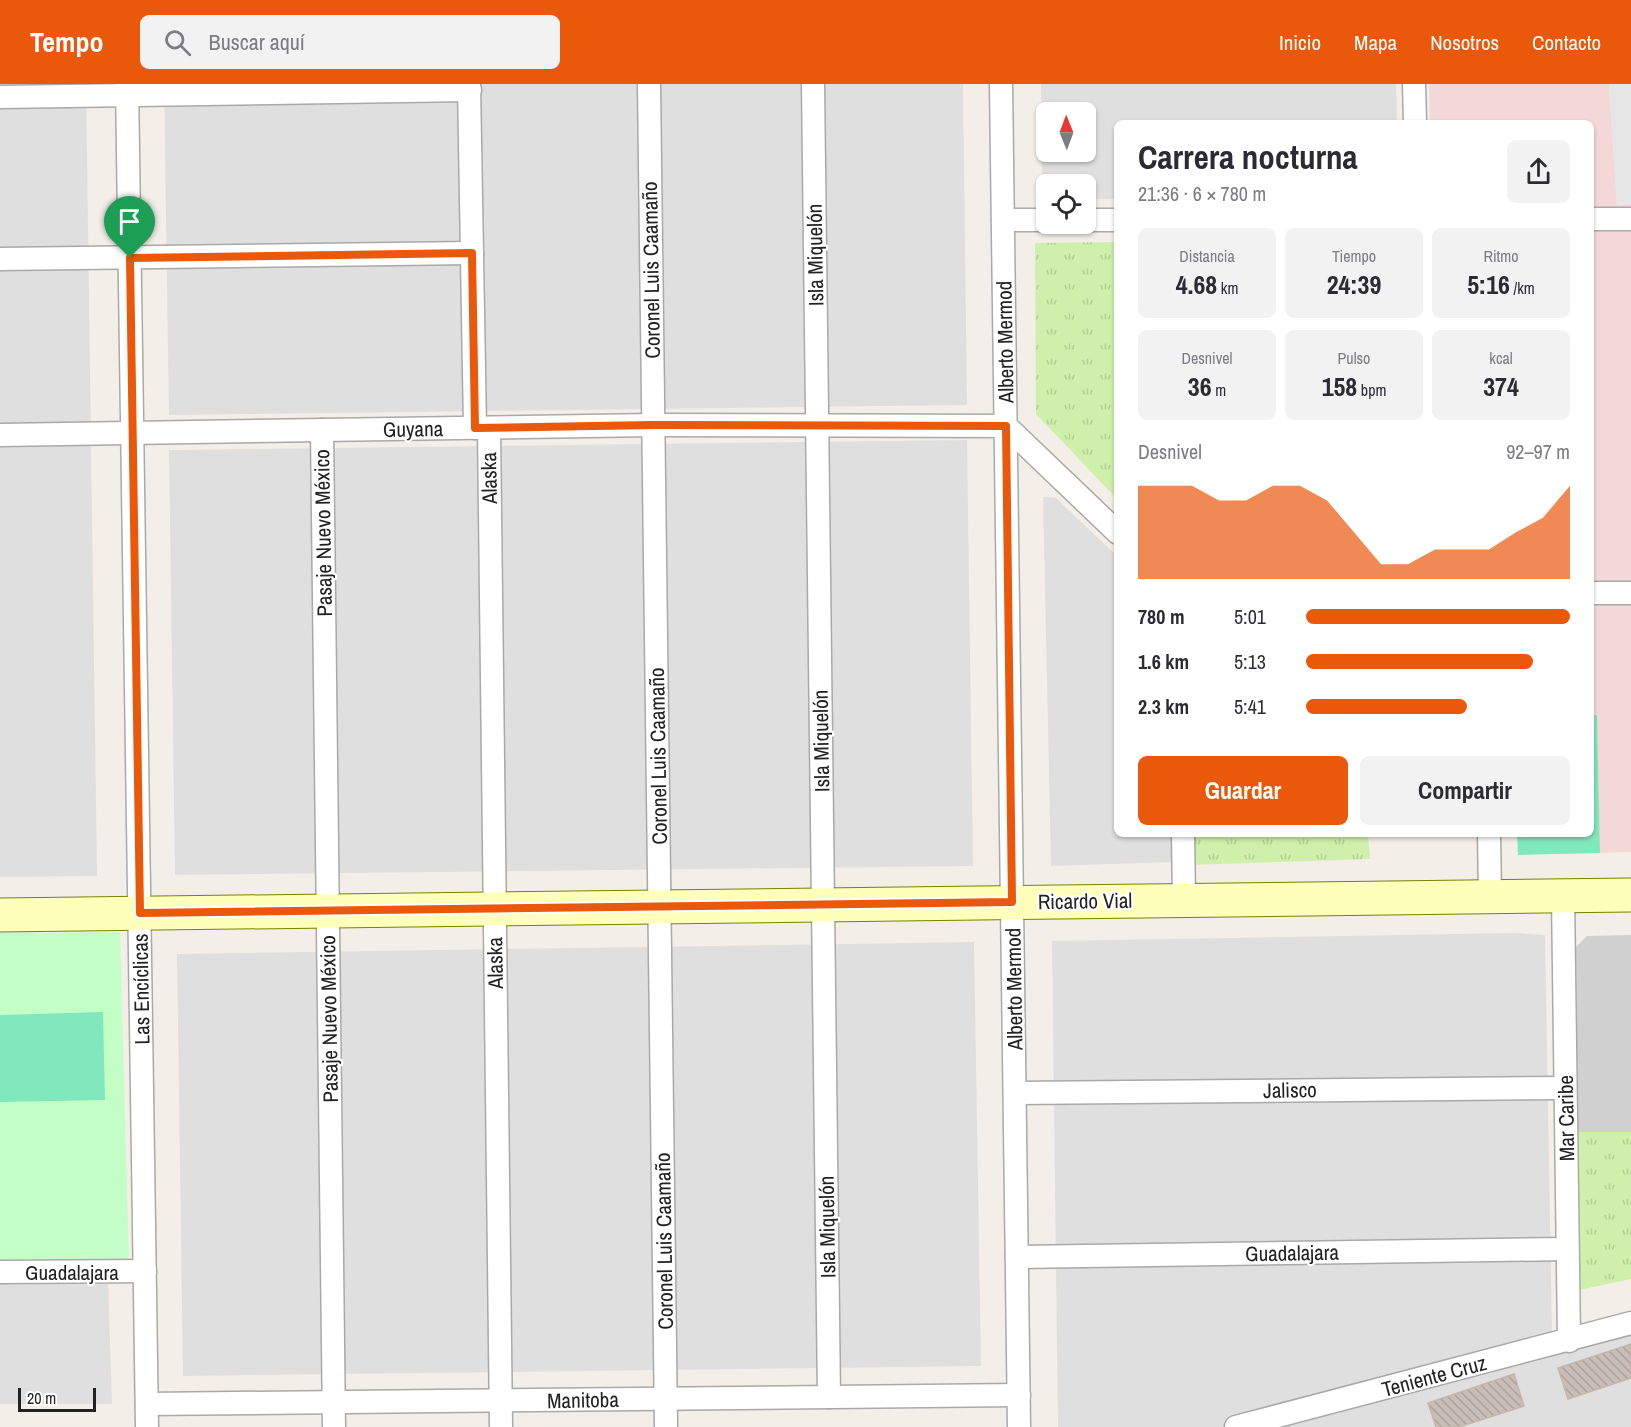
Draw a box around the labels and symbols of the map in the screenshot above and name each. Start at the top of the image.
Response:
north arrow [1036,102,1096,162]
street label: Coronel Luis Caamaño [635,181,667,359]
pin [104,196,155,258]
street label: Isla Miquelón [800,204,830,306]
street label: Alberto Mermod [989,281,1021,404]
street label: Guyana [383,414,444,444]
street label: Pasaje Nuevo México [307,449,339,617]
street label: Alaska [474,451,504,505]
street label: Coronel Luis Caamaño [642,667,674,845]
street label: Isla Miquelón [806,690,836,792]
street label: Ricardo Vial [1038,886,1132,916]
street label: Alberto Mermod [998,928,1030,1051]
street label: Las Encíclicas [126,933,156,1045]
street label: Pasaje Nuevo México [313,935,345,1103]
street label: Alaska [480,936,510,990]
street label: Jalisco [1263,1075,1317,1105]
street label: Mar Caribe [1551,1075,1581,1161]
street label: Coronel Luis Caamaño [648,1152,680,1330]
street label: Isla Miquelón [812,1176,842,1278]
street label: Guadalajara [1245,1238,1340,1268]
street label: Guadalajara [25,1258,119,1287]
street label: Teniente Cruz [1378,1348,1490,1404]
scale bar [18,1385,96,1412]
street label: Manitoba [547,1385,620,1415]

